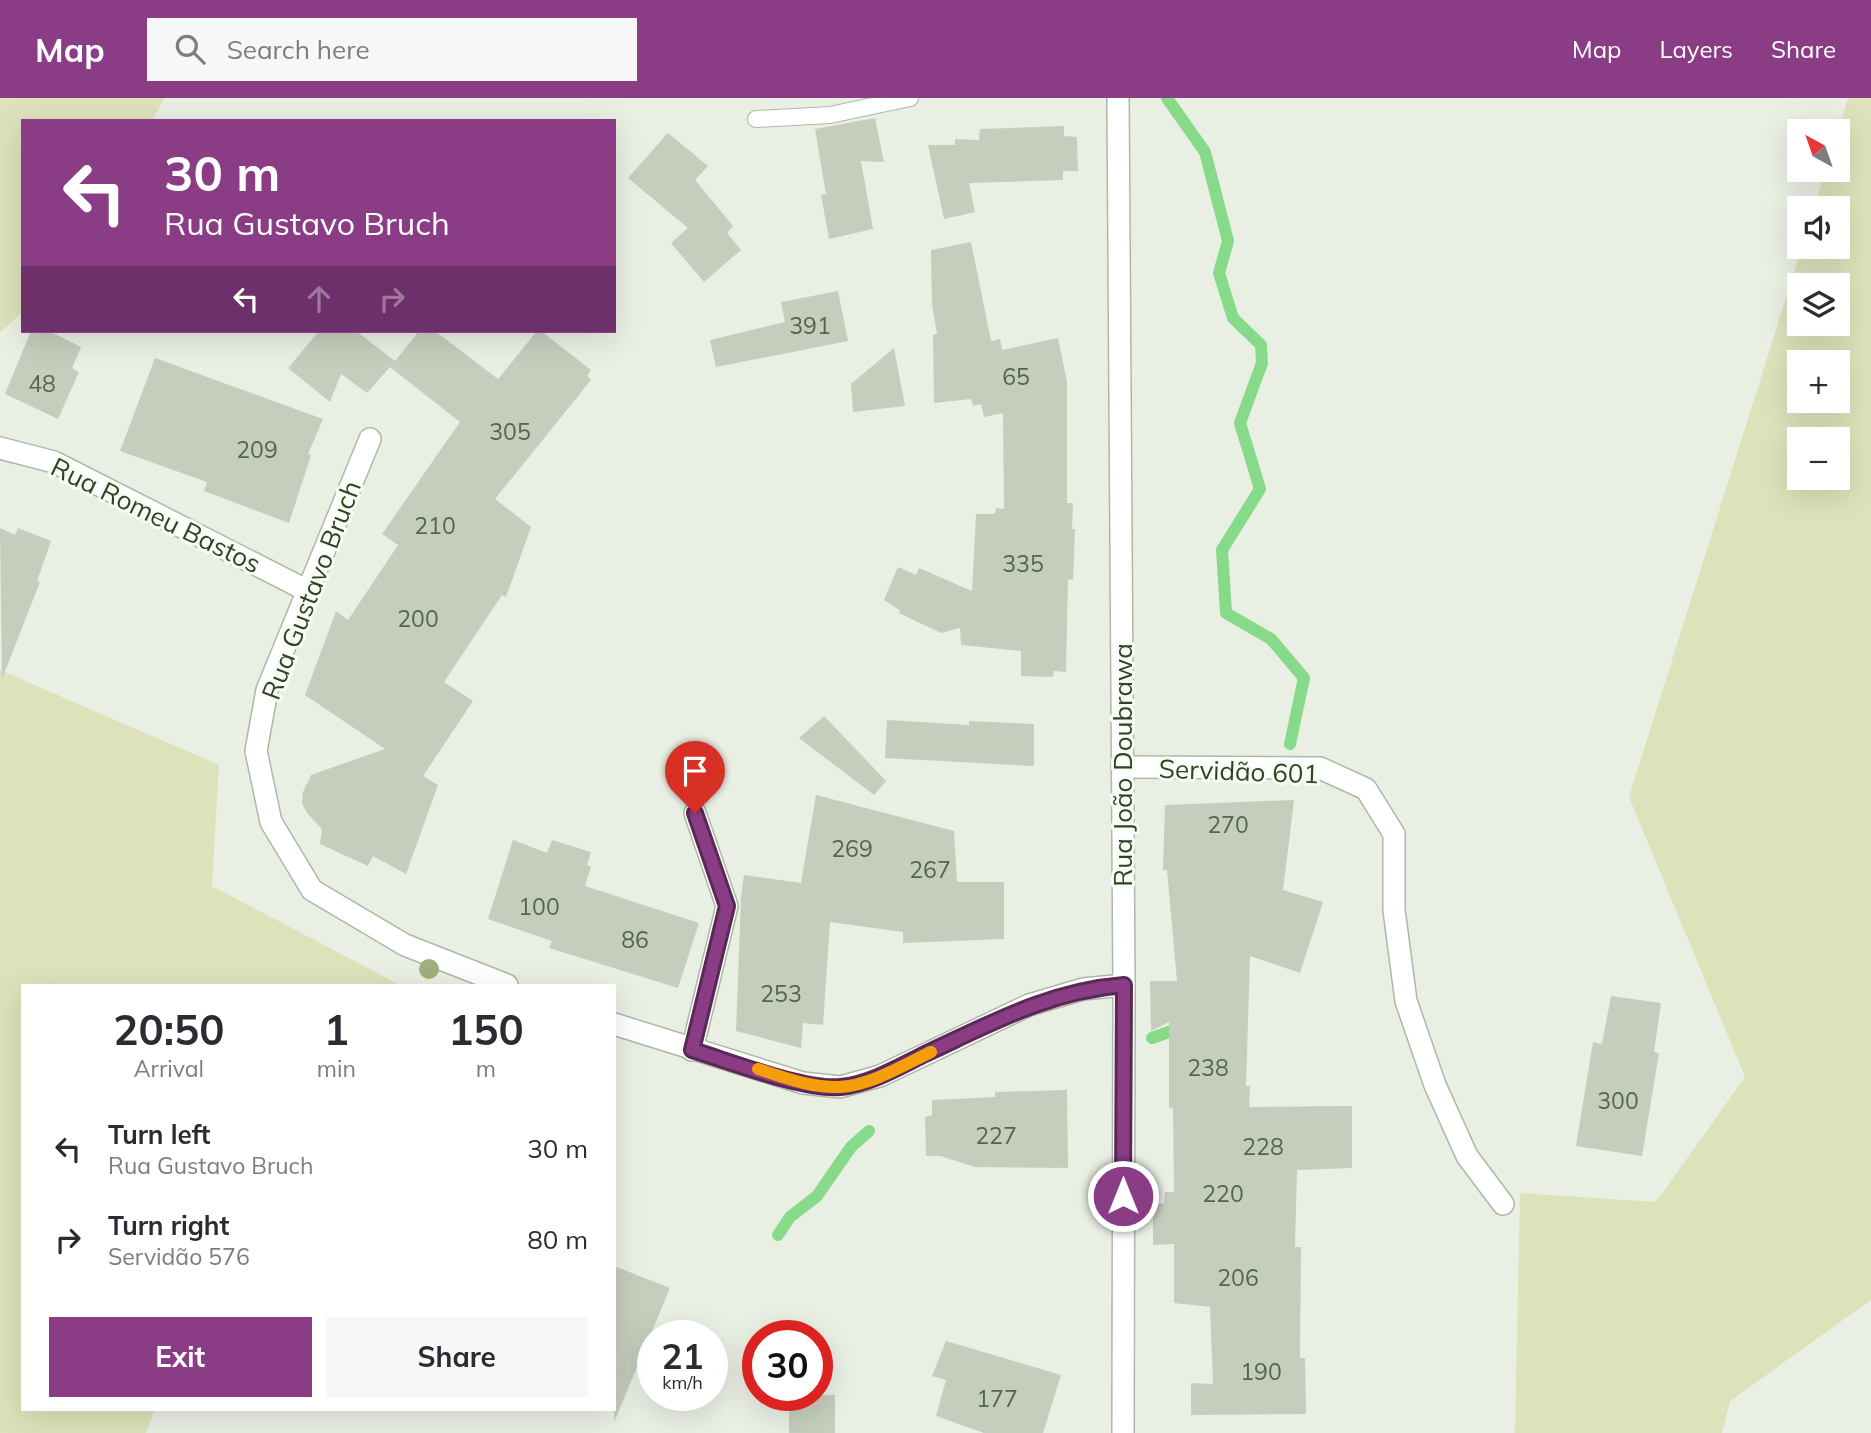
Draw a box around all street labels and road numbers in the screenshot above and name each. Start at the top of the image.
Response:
street label: Rua Romeu Bastos [46,450,266,580]
street label: Rua Gustavo Bruch [254,476,368,704]
street label: Rua João Doubrawa [1106,643,1139,887]
street label: Servidão 601 [1158,752,1320,790]

